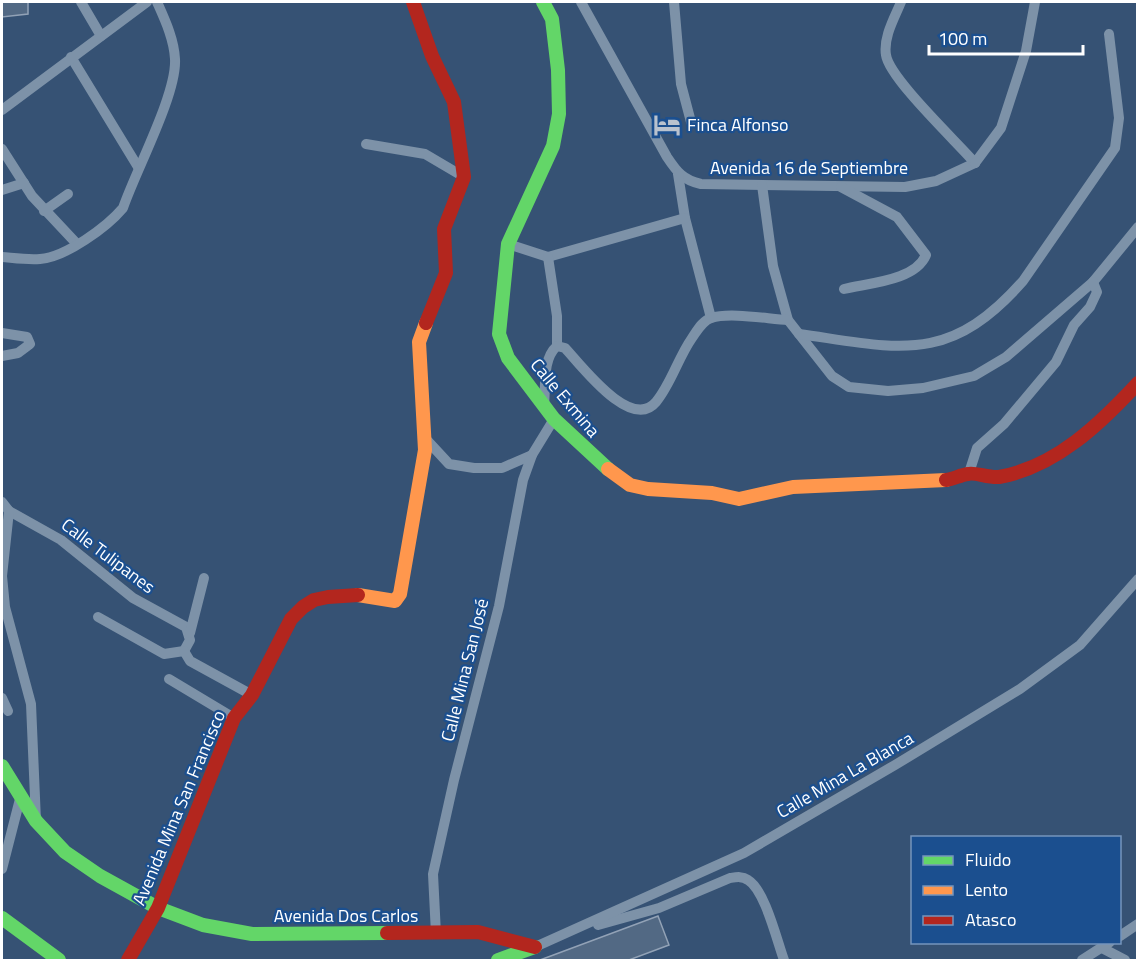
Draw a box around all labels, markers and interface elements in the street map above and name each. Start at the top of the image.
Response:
scale bar [929,18,1084,56]
text: 100 m [938,25,987,52]
hotel icon: Finca Alfonso [652,110,682,140]
place label: Finca Alfonso [687,111,789,138]
street label: Avenida 16 de Septiembre [710,154,908,181]
street label: Calle Exmina [524,352,607,443]
street label: Calle Tulipanes [56,511,161,600]
street label: Calle Mina San José [434,596,495,744]
street label: Avenida Mina San Francisco [125,706,232,910]
street label: Calle Mina La Blanca [771,724,918,825]
legend [911,836,1121,944]
text: Fluido [965,846,1011,873]
text: Lento [965,876,1008,903]
street label: Avenida Dos Carlos [274,902,418,929]
text: Atasco [965,906,1016,933]

